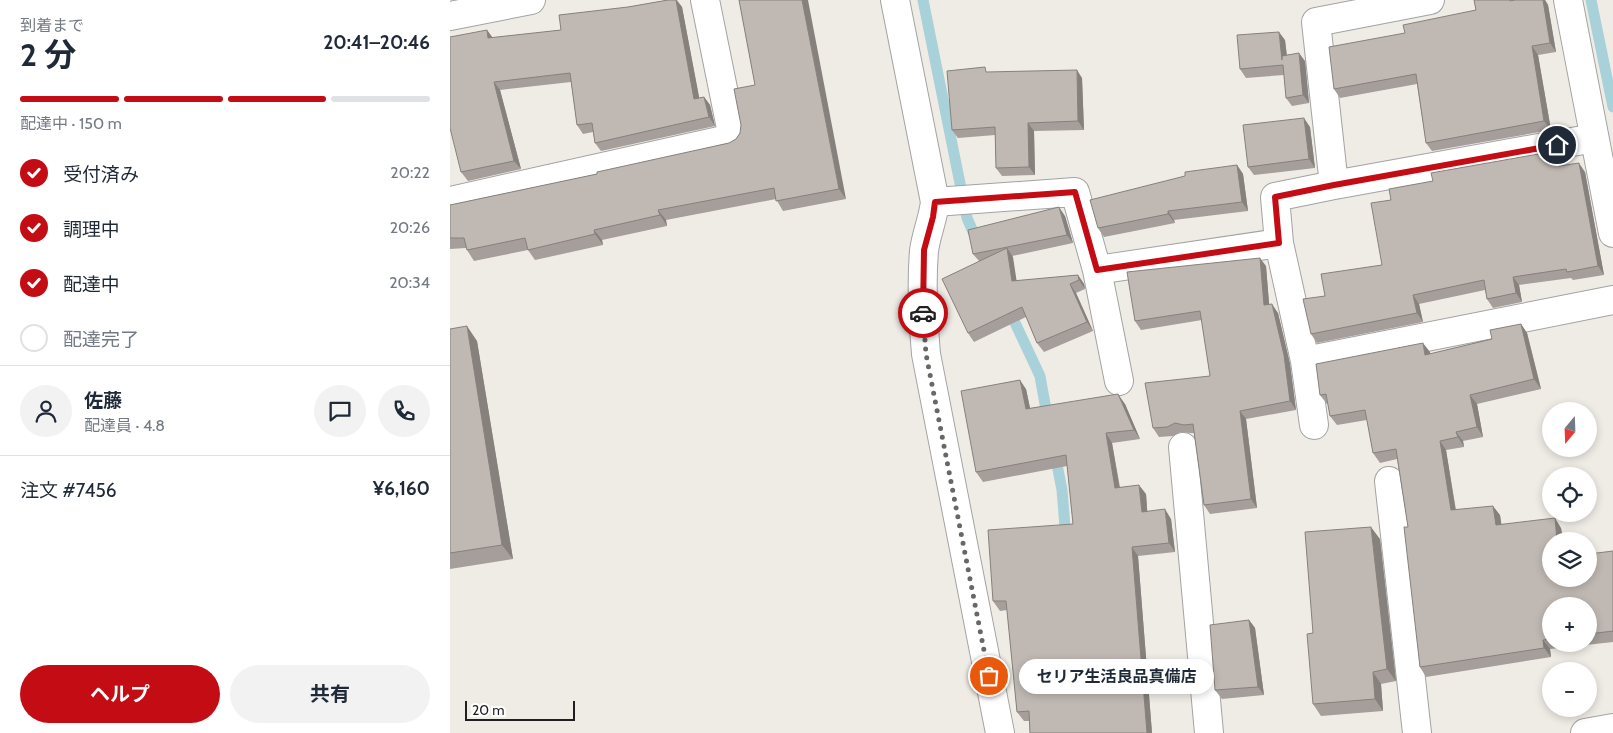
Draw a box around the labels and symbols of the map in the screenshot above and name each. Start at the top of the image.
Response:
pin [1536,124,1578,166]
courier [898,288,948,338]
north arrow [1542,402,1598,458]
pin [968,655,1010,697]
callout: セリア生活良品真備店 [1019,658,1214,694]
scale bar [465,698,575,721]

